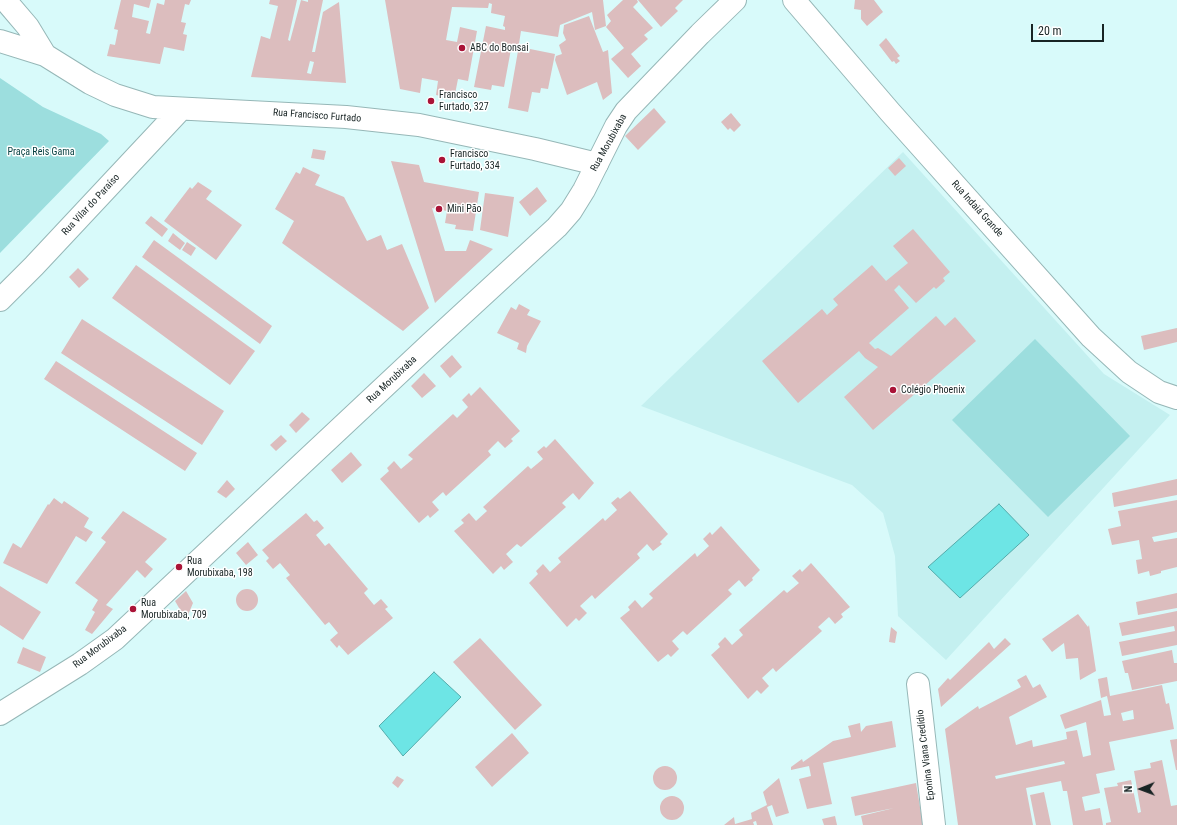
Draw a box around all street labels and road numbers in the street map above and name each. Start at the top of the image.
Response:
street label: Rua Francisco Furtado [273,107,361,125]
street label: Rua Morubixaba [588,112,630,174]
street label: Rua Vilar do Paraíso [59,172,123,238]
street label: Rua Indaiá Grande [949,178,1005,240]
street label: Rua Morubixaba [365,354,419,406]
street label: Rua Morubixaba [71,623,129,671]
street label: Eponina Viana Credídio [914,709,938,801]

